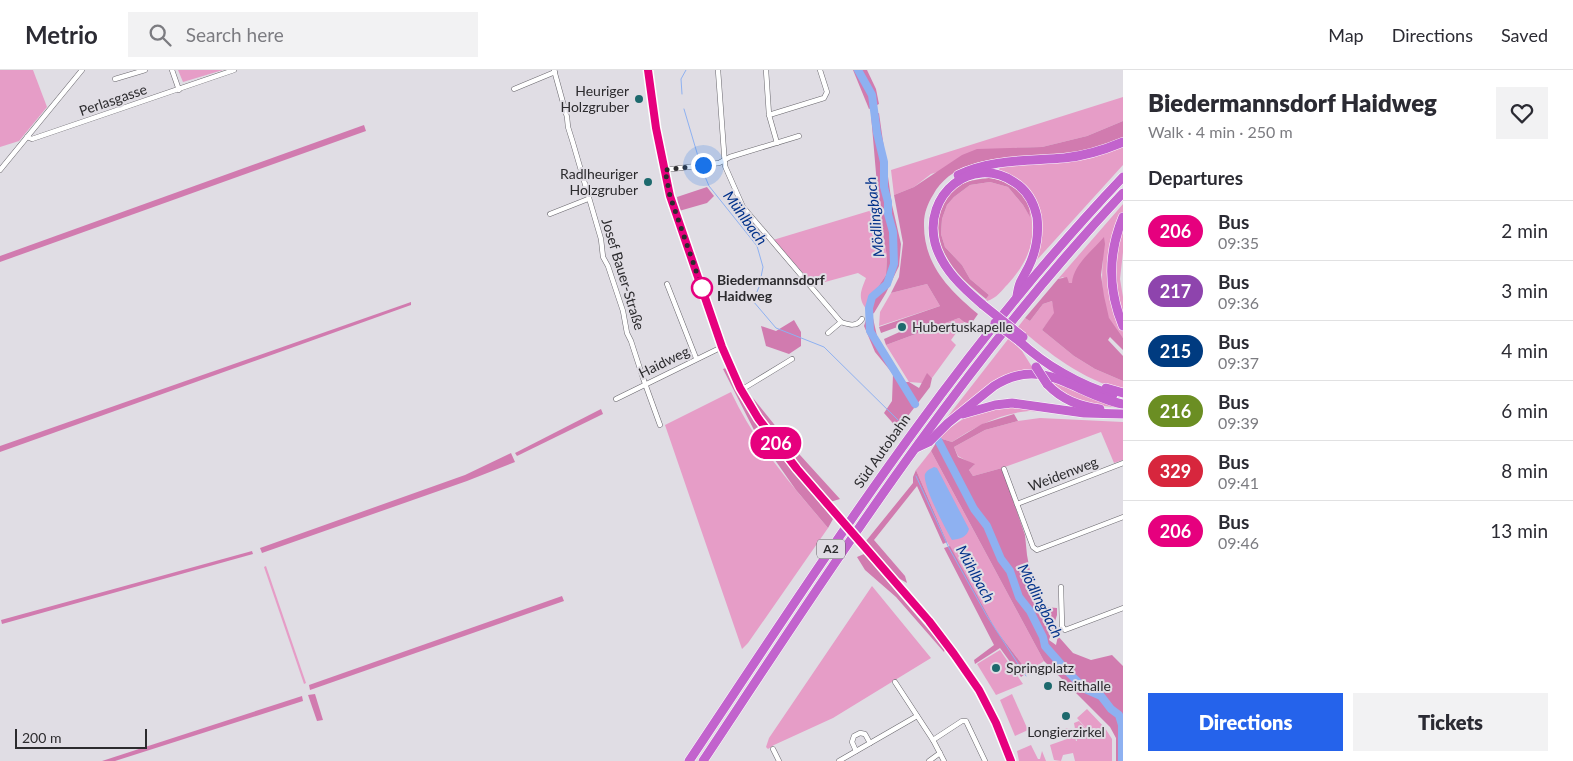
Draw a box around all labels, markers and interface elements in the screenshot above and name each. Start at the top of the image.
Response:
search box [128,12,478,57]
text: Metrio [25,20,98,49]
icon: search [146,21,174,49]
text: Search here [186,23,284,46]
text: Map [1328,24,1364,46]
text: Directions [1392,24,1473,46]
text: Saved [1501,24,1548,46]
street label: Perlasgasse [77,80,149,119]
place label: Heuriger Holzgruber [560,82,629,115]
button: heart [1496,87,1548,139]
text: Biedermannsdorf Haidweg [1148,88,1437,117]
marker: Heuriger Holzgruber [633,93,645,105]
text: Walk · 4 min · 250 m [1148,122,1293,141]
your location [691,153,716,178]
place label: Radlheuriger Holzgruber [560,165,638,198]
text: Departures [1148,166,1243,189]
marker: Radlheuriger Holzgruber [642,176,654,188]
water label: Mödlingbach [861,176,887,258]
water label: Mühlbach [720,187,771,248]
text: Bus [1218,210,1249,233]
street label: Josef Bauer-Straße [598,216,649,332]
text: 2 min [1501,219,1548,242]
text: 206 [1160,220,1191,242]
text: 09:35 [1218,233,1259,252]
text: Bus [1218,270,1249,293]
place label: Biedermannsdorf Haidweg [717,271,825,304]
marker: Biedermannsdorf Haidweg [691,277,713,299]
text: 3 min [1501,279,1548,302]
text: 217 [1160,280,1191,302]
text: 09:36 [1218,293,1259,312]
place label: Hubertuskapelle [912,318,1013,335]
marker: Hubertuskapelle [896,321,908,333]
text: Bus [1218,330,1249,353]
text: 4 min [1501,339,1548,362]
text: 215 [1160,340,1191,362]
street label: Haidweg [636,342,692,381]
text: 09:37 [1218,353,1259,372]
text: Bus [1218,390,1249,413]
text: 6 min [1501,399,1548,422]
text: 216 [1160,400,1191,422]
street label: Süd Autobahn [850,410,913,491]
text: 09:39 [1218,413,1259,432]
line badge: 206 [747,427,805,459]
text: 206 [760,432,792,454]
text: Bus [1218,450,1249,473]
street label: Weidenweg [1026,453,1100,495]
text: 8 min [1501,459,1548,482]
text: 329 [1160,460,1191,482]
text: 09:41 [1218,473,1259,492]
text: Bus [1218,510,1249,533]
text: 13 min [1490,519,1548,542]
text: 206 [1160,520,1191,542]
text: 09:46 [1218,533,1259,552]
road number: A2 [817,539,845,558]
water label: Mühlbach [953,542,999,605]
water label: Mödlingbach [1015,560,1067,641]
place label: Springplatz [1006,659,1074,676]
marker: Springplatz [990,662,1002,674]
place label: Reithalle [1058,677,1111,694]
marker: Reithalle [1042,680,1054,692]
button: Directions [1148,693,1343,751]
button: Tickets [1353,693,1548,751]
marker: Longierzirkel [1060,710,1072,722]
place label: Longierzirkel [1027,723,1105,740]
scale bar [15,726,148,749]
text: 200 m [22,729,61,746]

